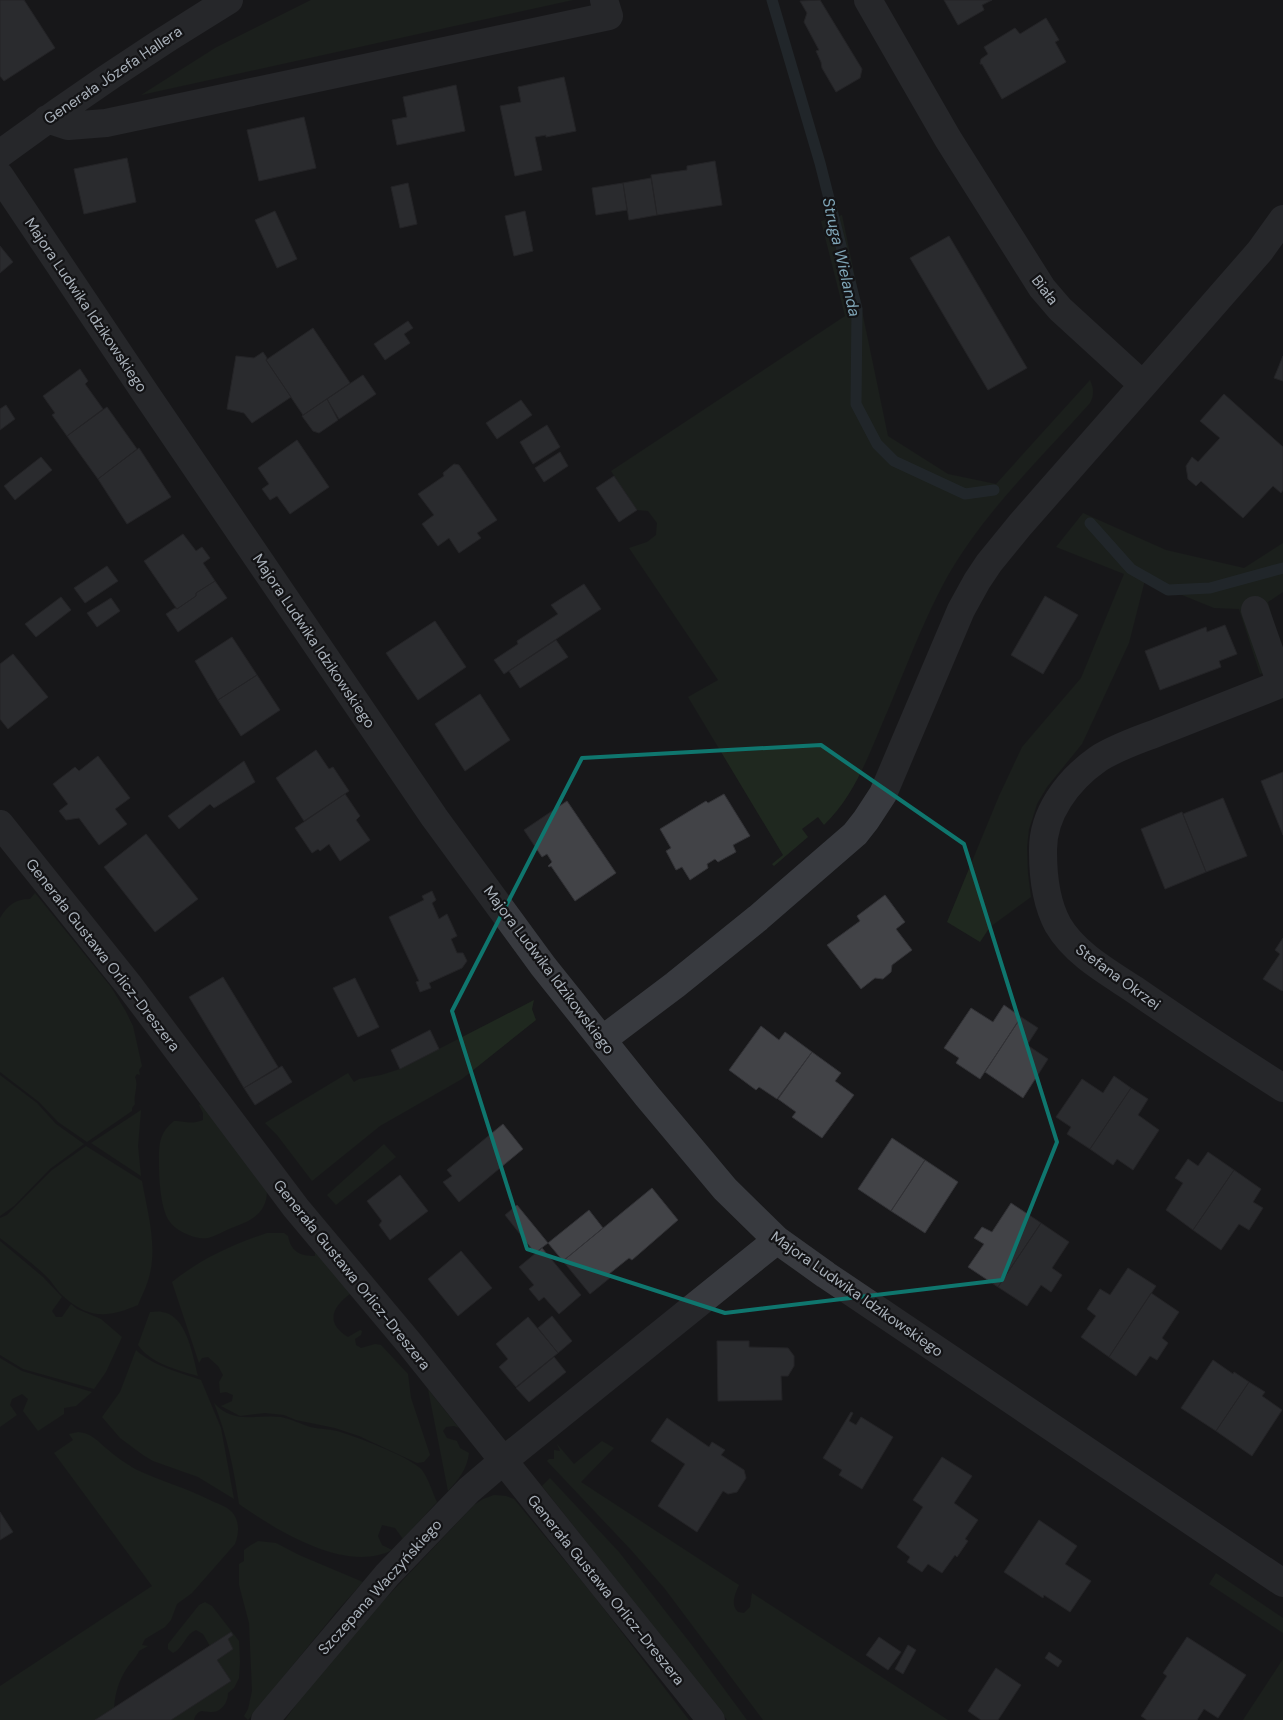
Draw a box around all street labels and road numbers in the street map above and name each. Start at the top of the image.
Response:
street label: Generała Józefa Hallera [40,21,186,129]
street label: Majora Ludwika Idzikowskiego [20,214,152,396]
street label: Biała [1027,271,1063,309]
street label: Majora Ludwika Idzikowskiego [248,550,380,732]
street label: Generała Gustawa Orlicz-Dreszera [21,855,185,1055]
street label: Majora Ludwika Idzikowskiego [479,882,619,1058]
street label: Stefana Okrzei [1072,939,1164,1015]
street label: Generała Gustawa Orlicz-Dreszera [269,1176,435,1374]
street label: Majora Ludwika Idzikowskiego [767,1227,947,1361]
street label: Generała Gustawa Orlicz-Dreszera [523,1491,689,1689]
street label: Szczepana Waczyńskiego [314,1515,446,1659]

